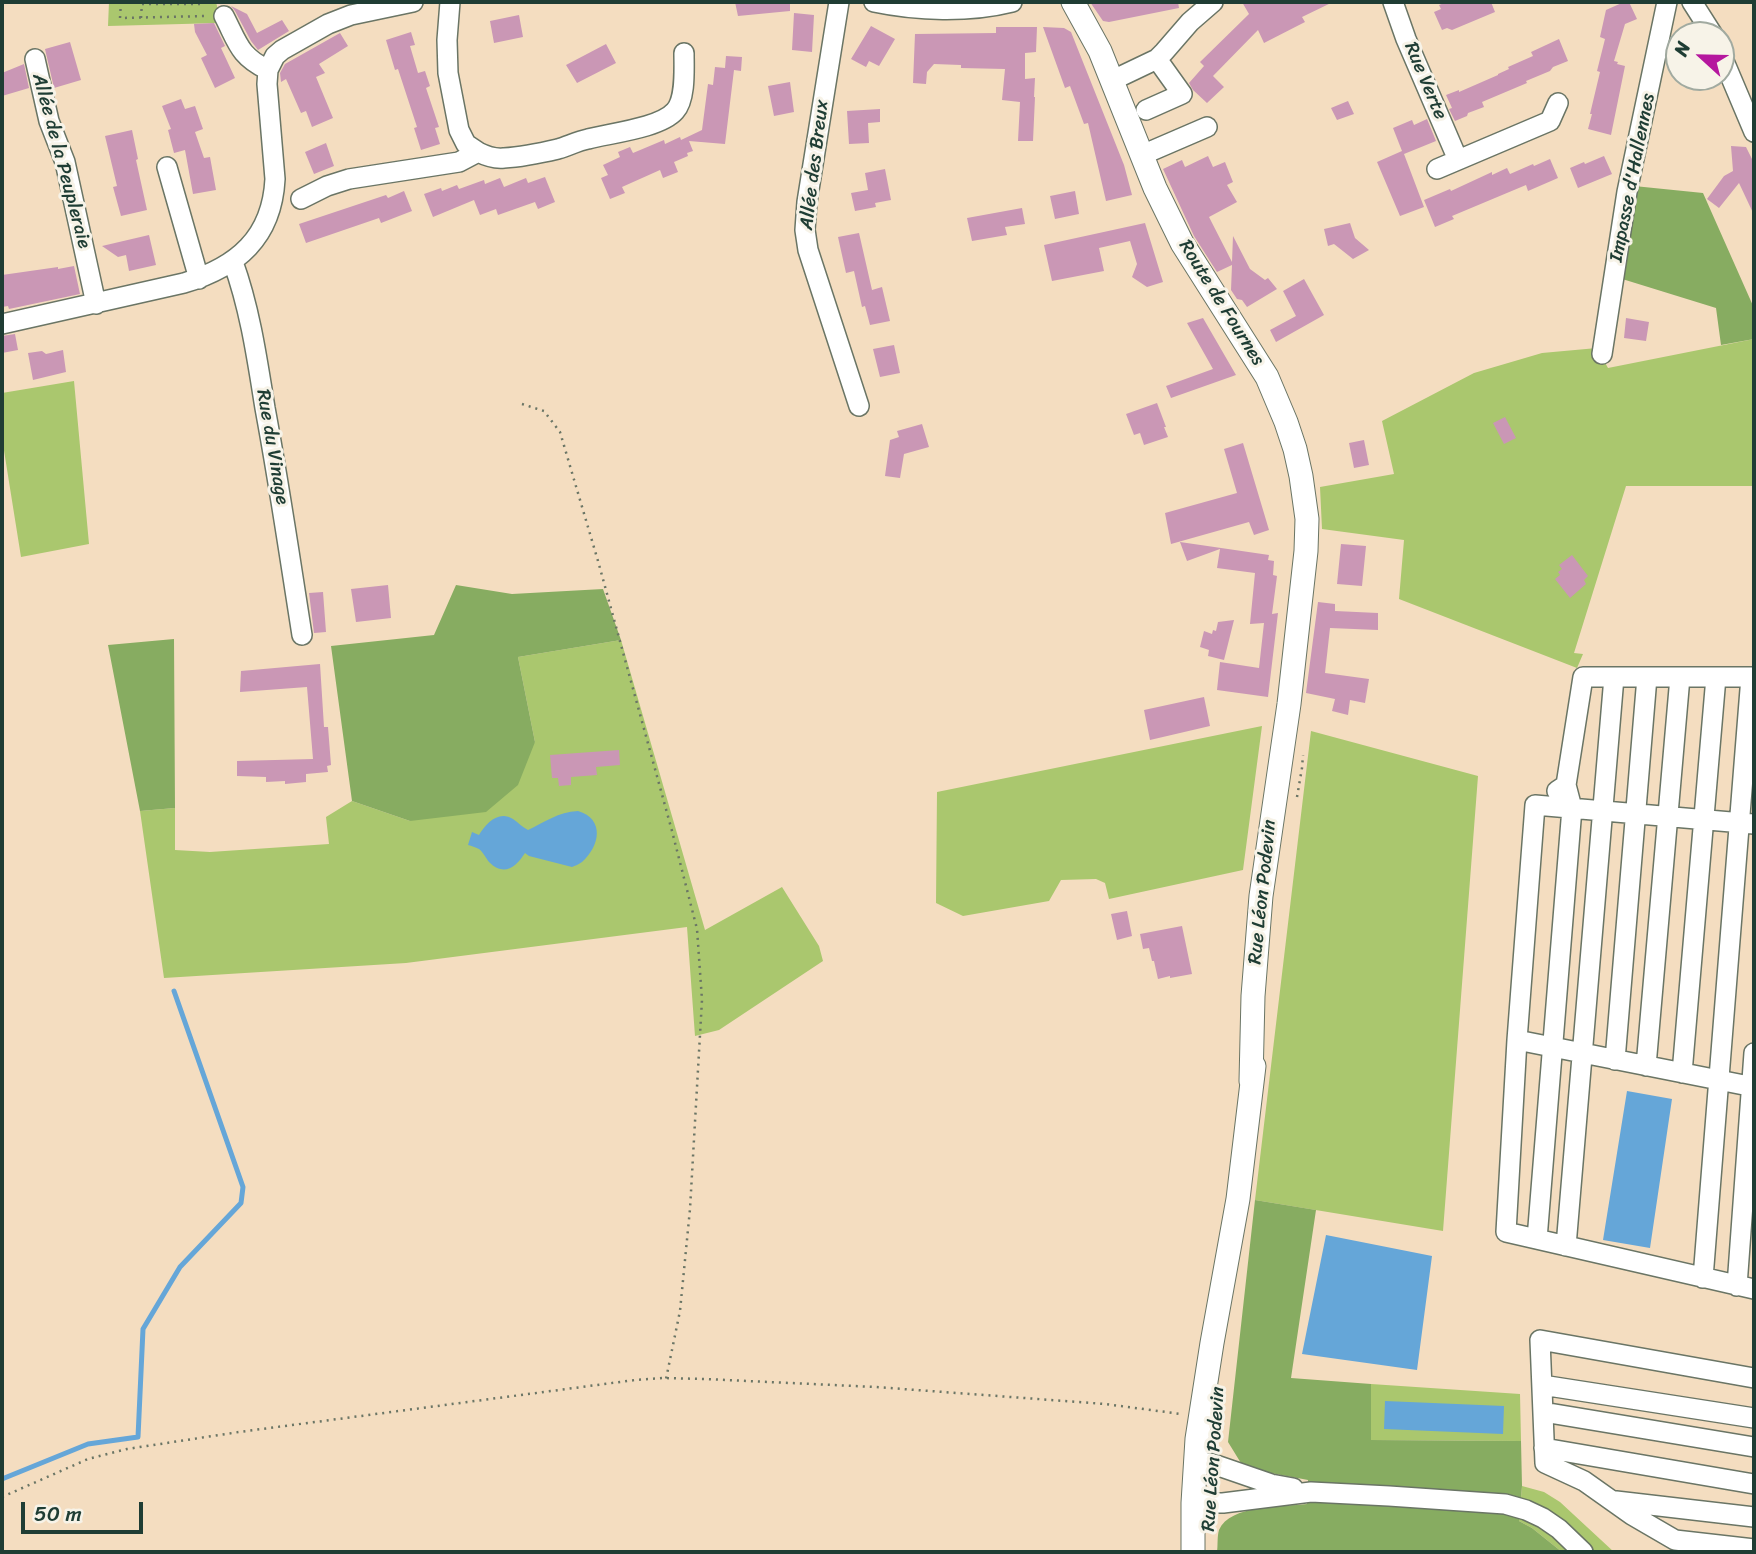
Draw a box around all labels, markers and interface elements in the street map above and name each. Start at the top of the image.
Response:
north arrow [1665,21,1735,91]
text: N [1664,36,1700,61]
street label: Rue Verte [1399,39,1451,123]
street label: Allée de la Peupleraie [27,71,95,251]
street label: Impasse d'Hallennes [1605,92,1661,264]
street label: Allée des Breux [796,99,834,231]
street label: Route de Fournes [1173,236,1269,370]
street label: Rue du Vinage [251,388,293,506]
street label: Rue Léon Podevin [1244,819,1282,965]
street label: Rue Léon Podevin [1198,1386,1230,1532]
scale bar [24,1488,147,1532]
text: 50 m [34,1495,82,1533]

